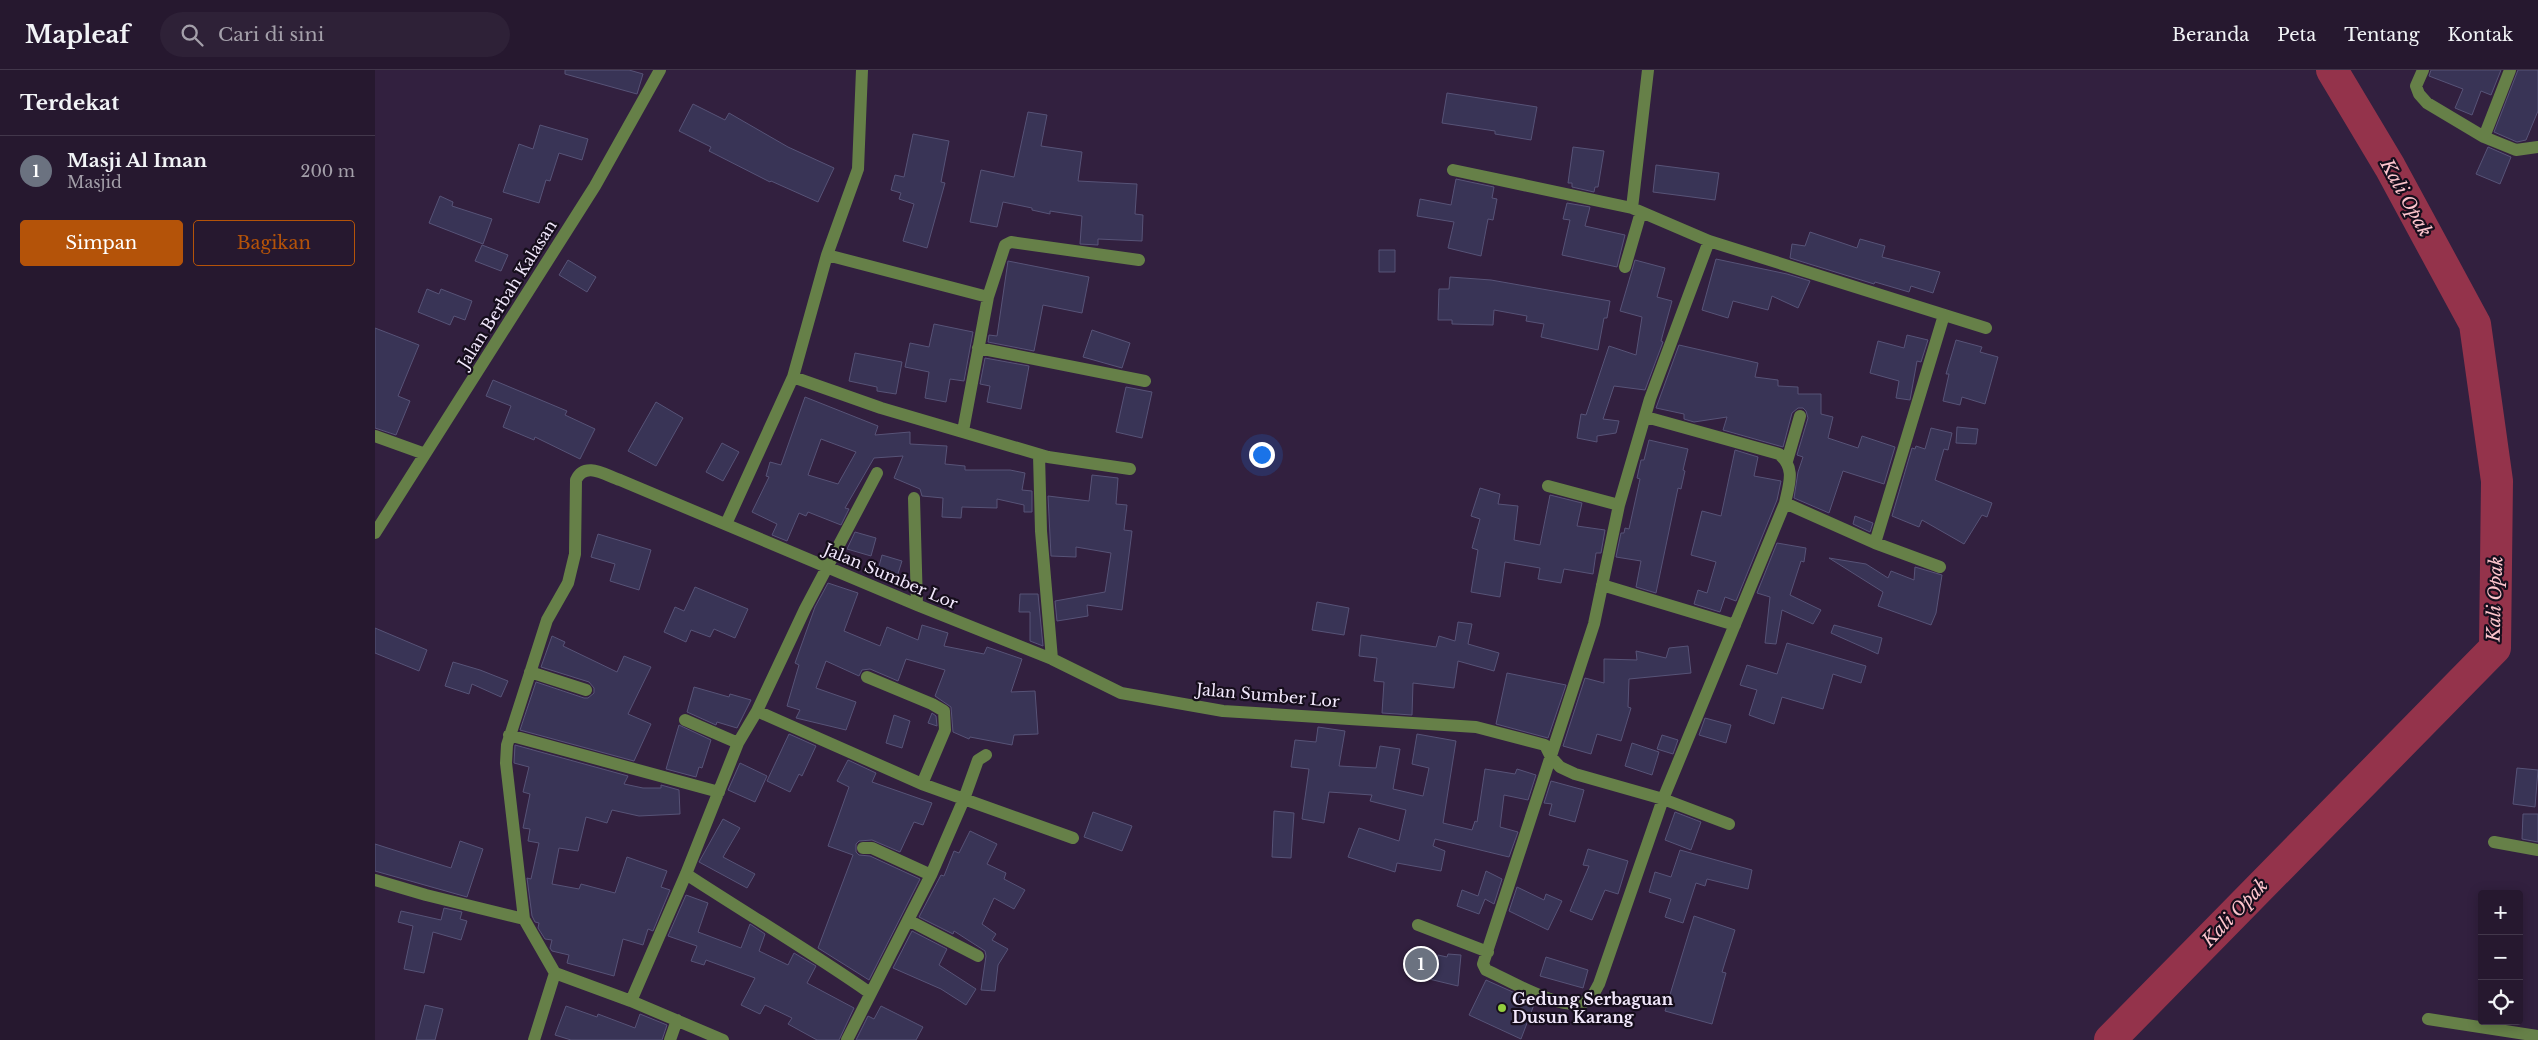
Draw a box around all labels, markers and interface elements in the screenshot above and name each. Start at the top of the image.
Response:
search box [160,12,510,57]
text: Mapleaf [25,20,130,49]
icon: search [178,21,206,49]
text: Cari di sini [218,23,324,46]
text: Beranda [2172,24,2249,46]
text: Peta [2277,24,2316,46]
text: Tentang [2344,24,2419,46]
text: Kontak [2447,24,2513,46]
text: Terdekat [20,90,119,116]
text: Masji Al Iman [67,149,207,172]
water label: Kali Opak [2375,154,2436,241]
text: 1 [33,161,39,181]
text: 200 m [301,161,355,181]
text: Masjid [67,172,122,192]
street label: Jalan Berbah Kalasan [452,216,561,373]
button: Simpan [20,220,183,266]
button: Bagikan [193,220,355,266]
your location [1249,442,1275,468]
street label: Jalan Sumber Lor [819,538,961,613]
water label: Kali Opak [2482,556,2507,643]
street label: Jalan Sumber Lor [1194,679,1341,711]
water label: Kali Opak [2197,875,2273,952]
map controls [2478,890,2523,1025]
button: + [2478,890,2523,935]
button: − [2478,935,2523,980]
pin: 1 [1405,945,1437,983]
button: locate [2478,980,2523,1025]
place label: Gedung Serbaguan Dusun Karang [1512,989,1673,1027]
marker: Gedung Serbaguan Dusun Karang [1496,1002,1508,1014]

